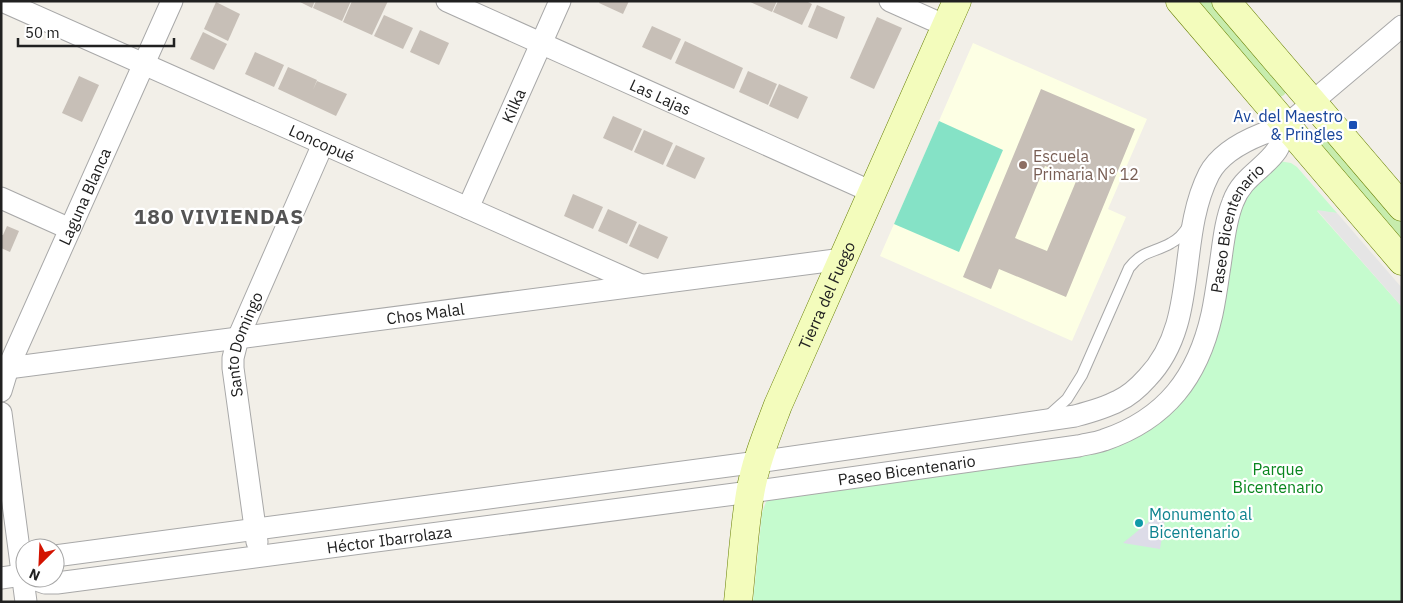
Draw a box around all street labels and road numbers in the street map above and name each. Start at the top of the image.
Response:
street label: Las Lajas [627,74,694,119]
street label: Kilka [497,85,530,126]
street label: Loncopué [286,120,358,167]
street label: Laguna Blanca [54,144,115,248]
street label: Paseo Bicentenario [1206,159,1268,294]
street label: Tierra del Fuego [794,238,859,352]
street label: Santo Domingo [223,289,267,398]
street label: Chos Malal [385,299,466,328]
street label: Paseo Bicentenario [837,450,977,490]
street label: Héctor Ibarrolaza [325,521,454,557]

